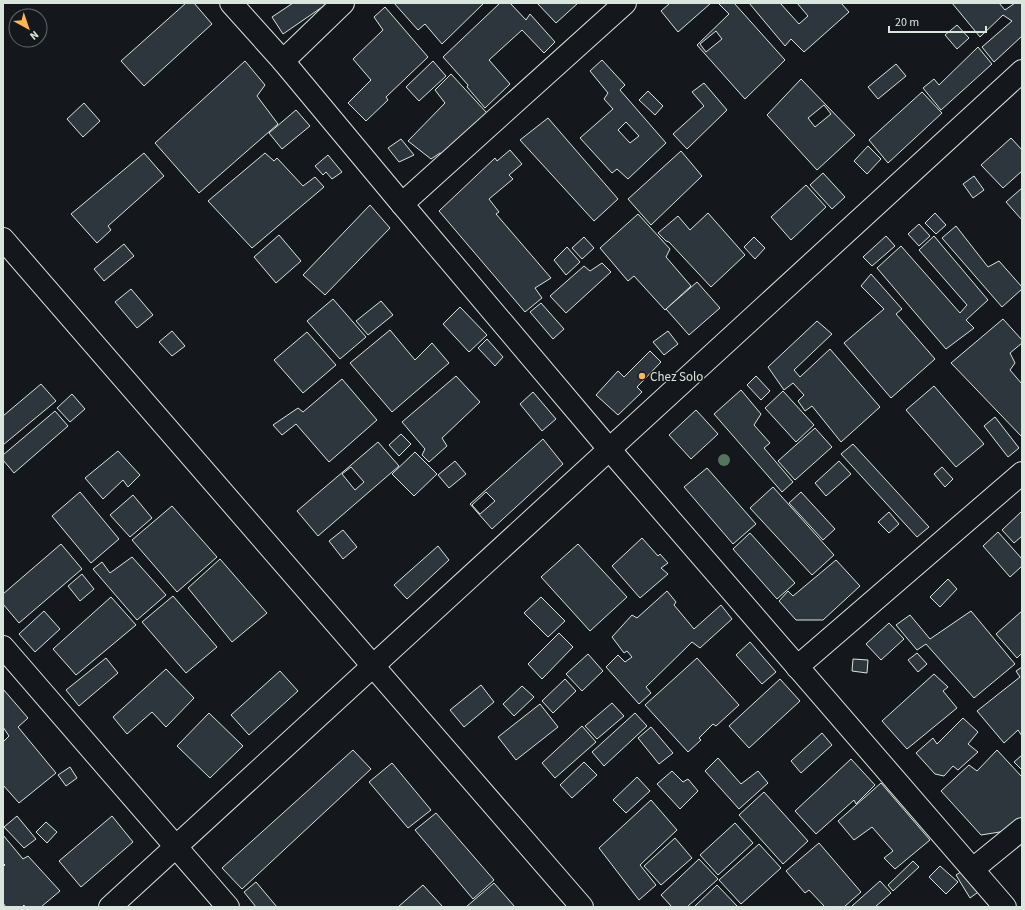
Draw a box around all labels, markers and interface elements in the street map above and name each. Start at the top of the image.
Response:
north arrow [8,8,48,48]
scale bar [889,8,986,34]
text: 20 m [895,14,919,31]
text: N [26,27,42,43]
place label: Chez Solo [650,368,703,386]
marker: Chez Solo [637,371,647,381]

